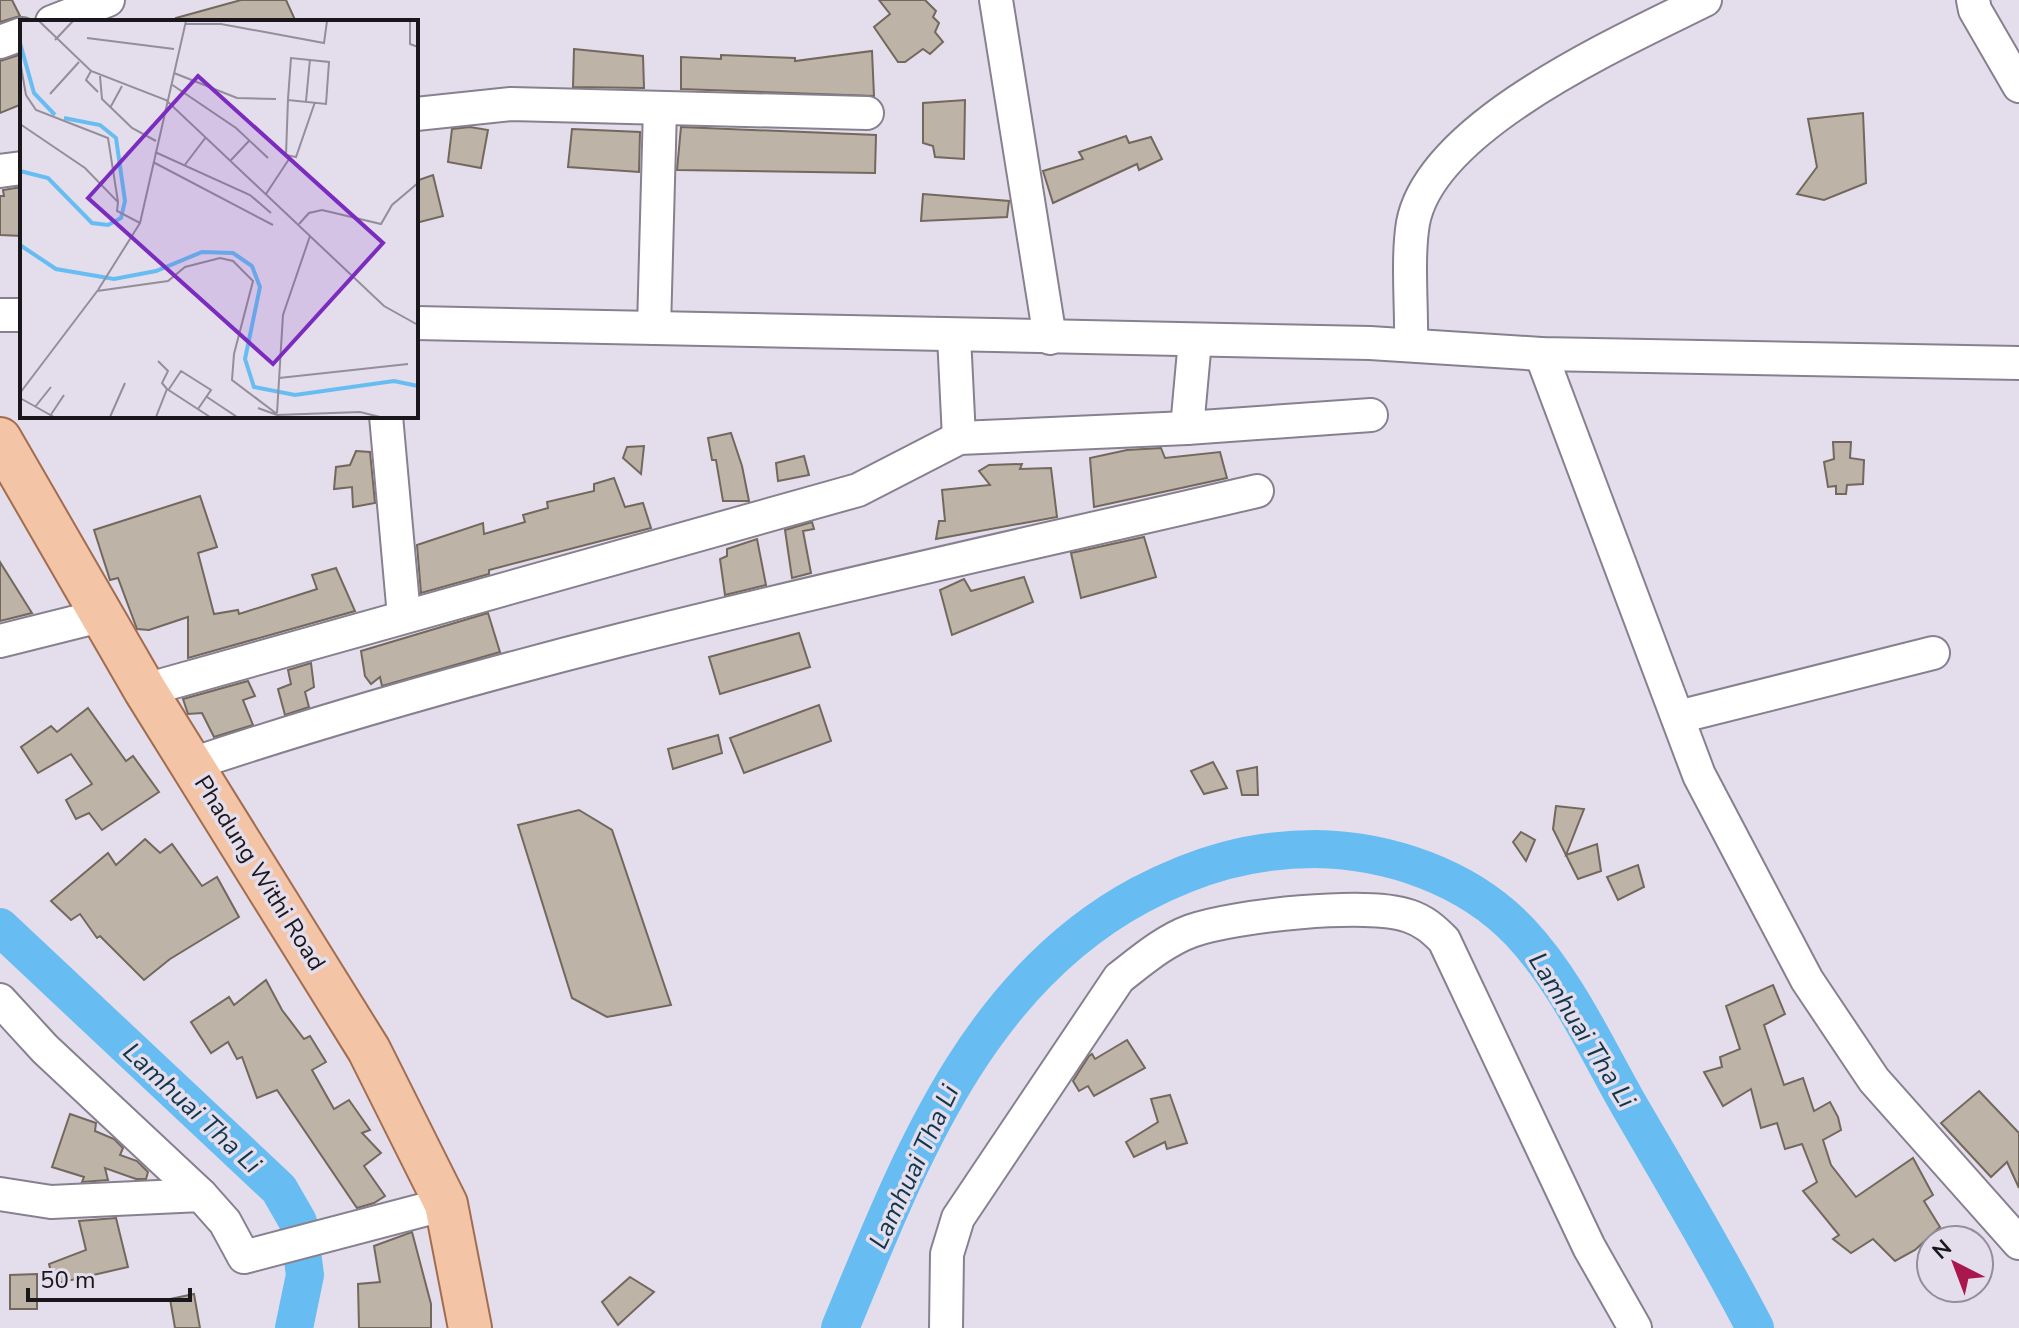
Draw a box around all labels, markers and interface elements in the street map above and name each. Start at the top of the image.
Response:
inset map [20,20,418,418]
street label: Phadung Withi Road [187,769,333,977]
water label: Lamhuai Tha Li [1520,946,1644,1115]
water label: Lamhuai Tha Li [115,1035,269,1182]
water label: Lamhuai Tha Li [861,1079,968,1255]
north arrow [1915,1224,1995,1304]
text: N [1926,1233,1958,1267]
scale bar [28,1252,190,1302]
text: 50 m [40,1264,96,1296]

